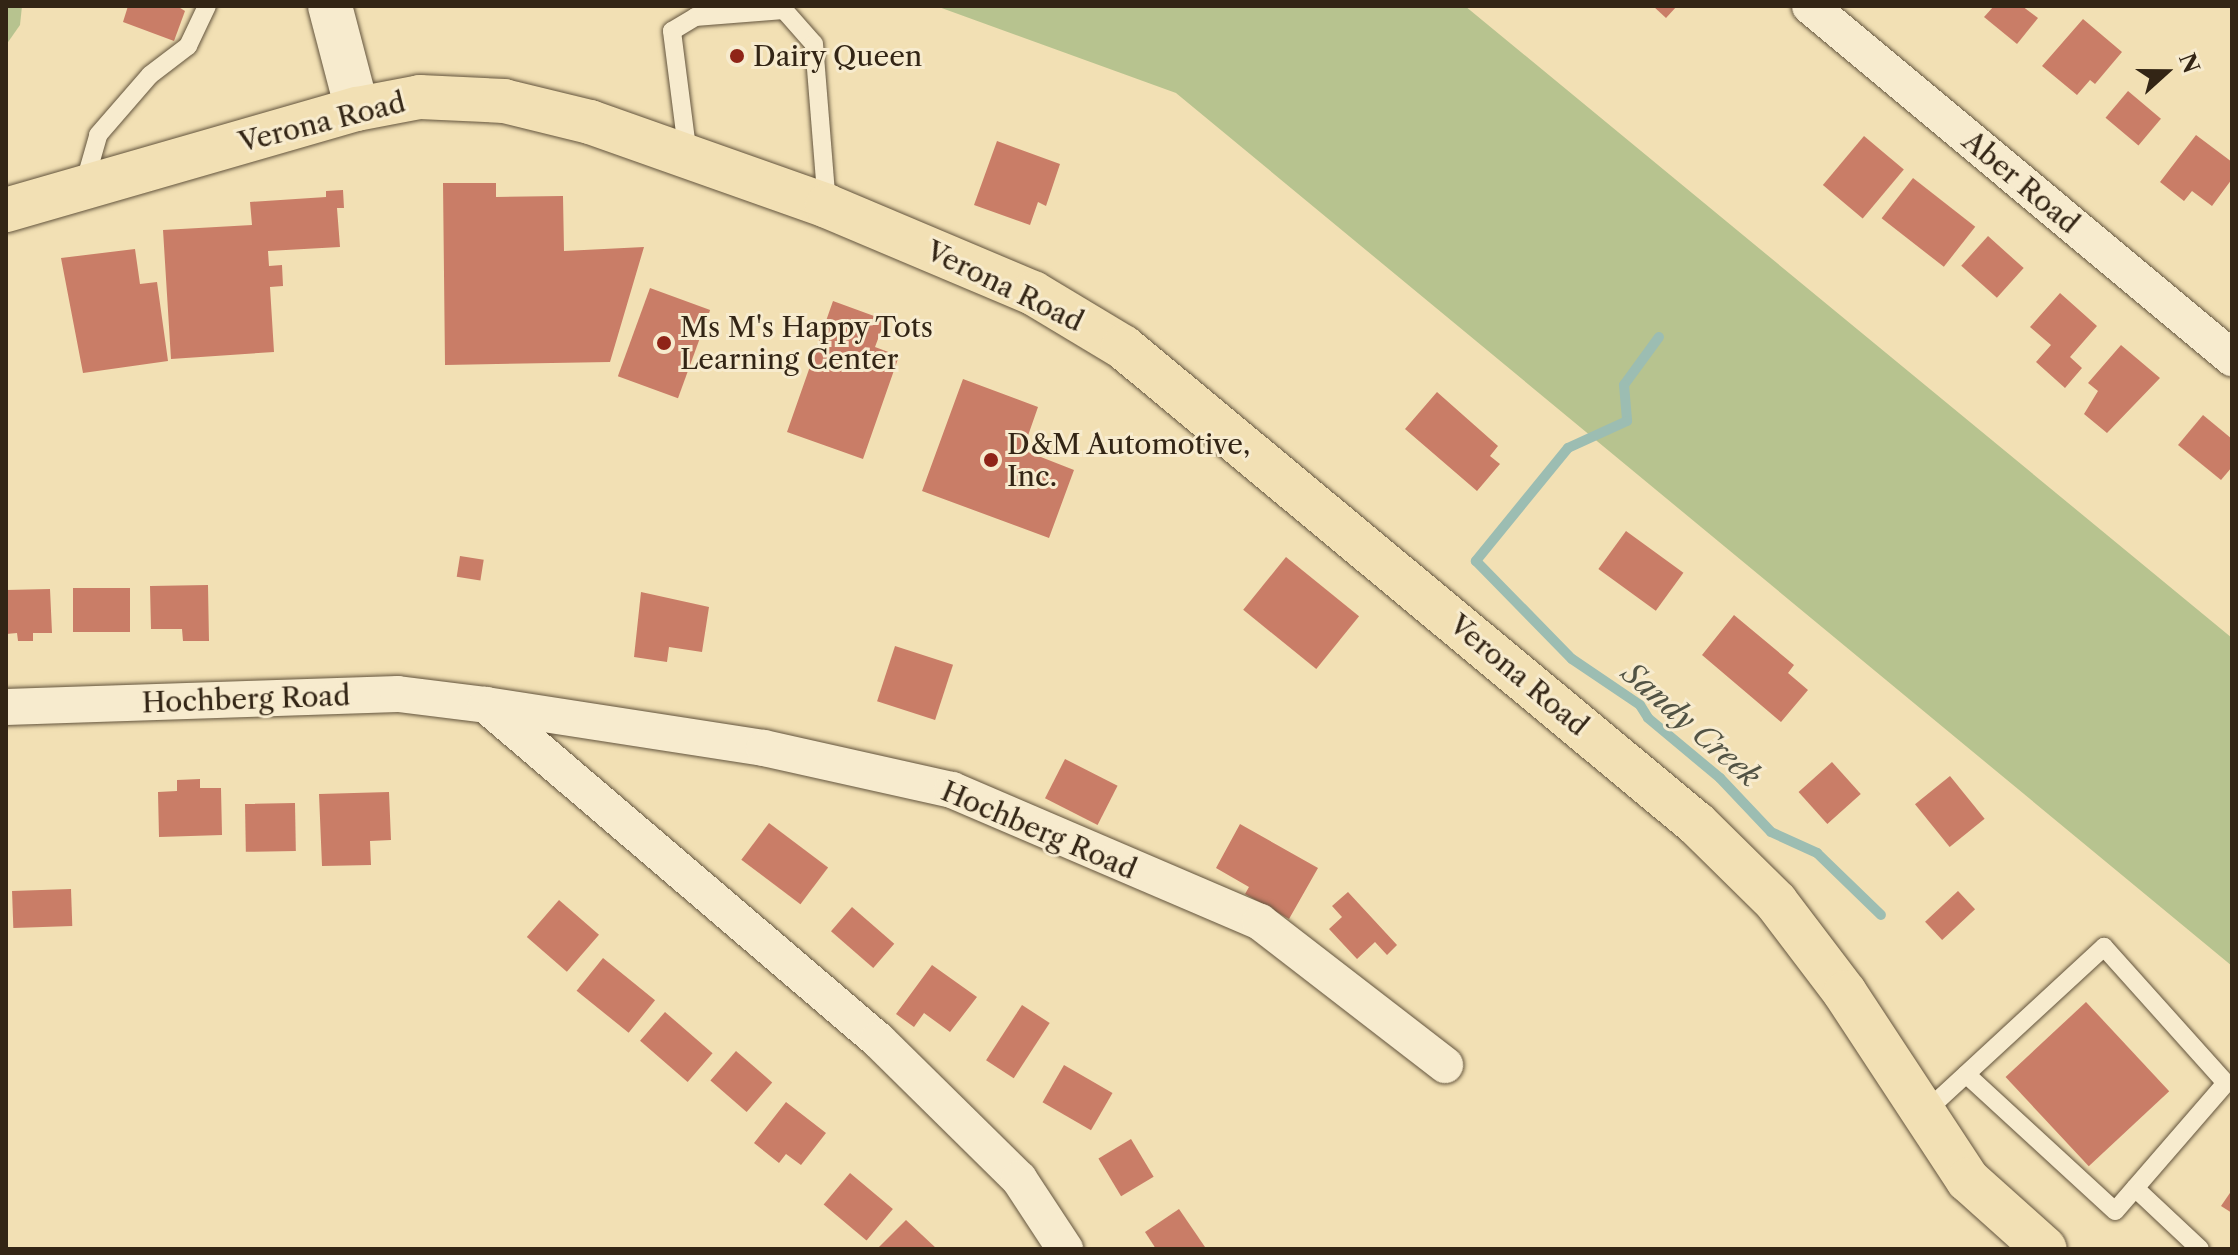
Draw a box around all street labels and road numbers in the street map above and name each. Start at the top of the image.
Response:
street label: Verona Road [235,85,409,159]
street label: Aber Road [1956,124,2086,240]
street label: Verona Road [921,233,1089,339]
street label: Verona Road [1443,607,1595,743]
street label: Hochberg Road [141,679,351,719]
street label: Hochberg Road [937,774,1141,886]

